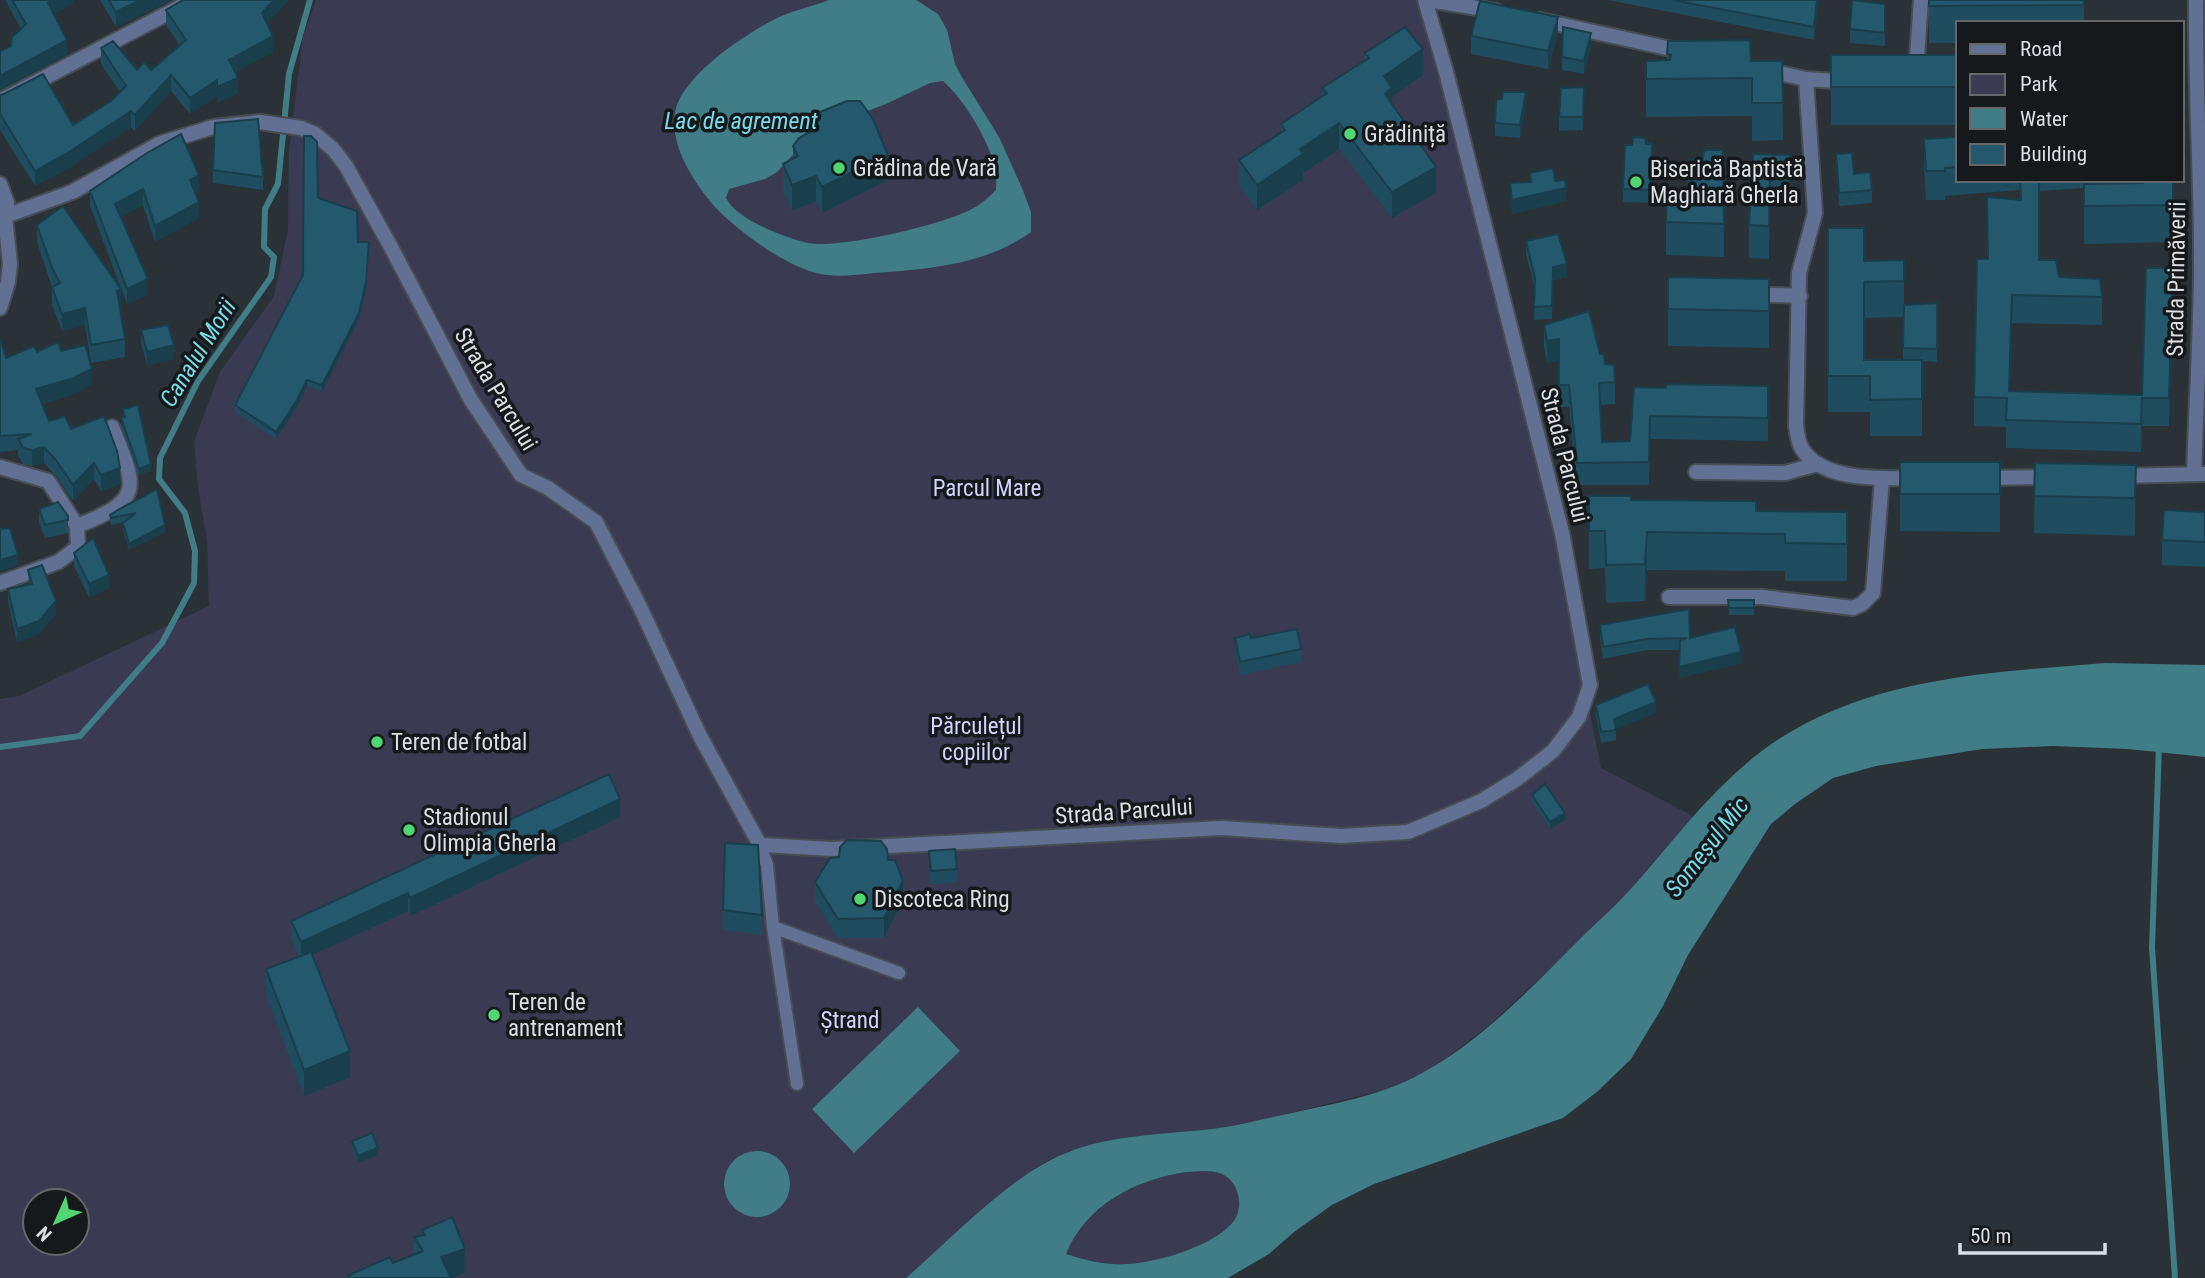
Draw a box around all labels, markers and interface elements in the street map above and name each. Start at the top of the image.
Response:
legend [1956,21,2184,182]
text: Road [2020,37,2062,61]
text: Park [2020,72,2058,96]
water label: Lac de agrement [664,107,818,135]
text: Water [2020,107,2068,131]
place label: Grădiniță [1364,121,1446,148]
marker: Grădiniță [1342,126,1358,142]
text: Building [2020,142,2087,166]
place label: Grădina de Vară [853,155,997,182]
place label: Biserică Baptistă Maghiară Gherla [1650,156,1804,209]
marker: Grădina de Vară [831,160,847,176]
marker: Biserică Baptistă Maghiară Gherla [1628,174,1644,190]
street label: Strada Primăverii [2162,201,2191,357]
water label: Canalul Morii [154,294,242,412]
street label: Strada Parcului [448,323,543,455]
street label: Strada Parcului [1535,385,1594,525]
park label: Parcul Mare [933,475,1041,502]
park label: Părculețul copiilor [930,713,1022,766]
place label: Teren de fotbal [391,729,527,756]
marker: Teren de fotbal [369,734,385,750]
water label: Someșul Mic [1659,791,1755,902]
street label: Strada Parcului [1054,793,1194,830]
place label: Stadionul Olimpia Gherla [423,804,556,857]
marker: Stadionul Olimpia Gherla [401,822,417,838]
place label: Discoteca Ring [874,886,1010,913]
marker: Discoteca Ring [852,891,868,907]
place label: Teren de antrenament [508,989,623,1042]
marker: Teren de antrenament [486,1007,502,1023]
park label: Ștrand [821,1007,879,1034]
north arrow [21,1187,91,1257]
scale bar [1960,1212,2105,1256]
text: N [32,1221,57,1246]
text: 50 m [1970,1224,2011,1248]

